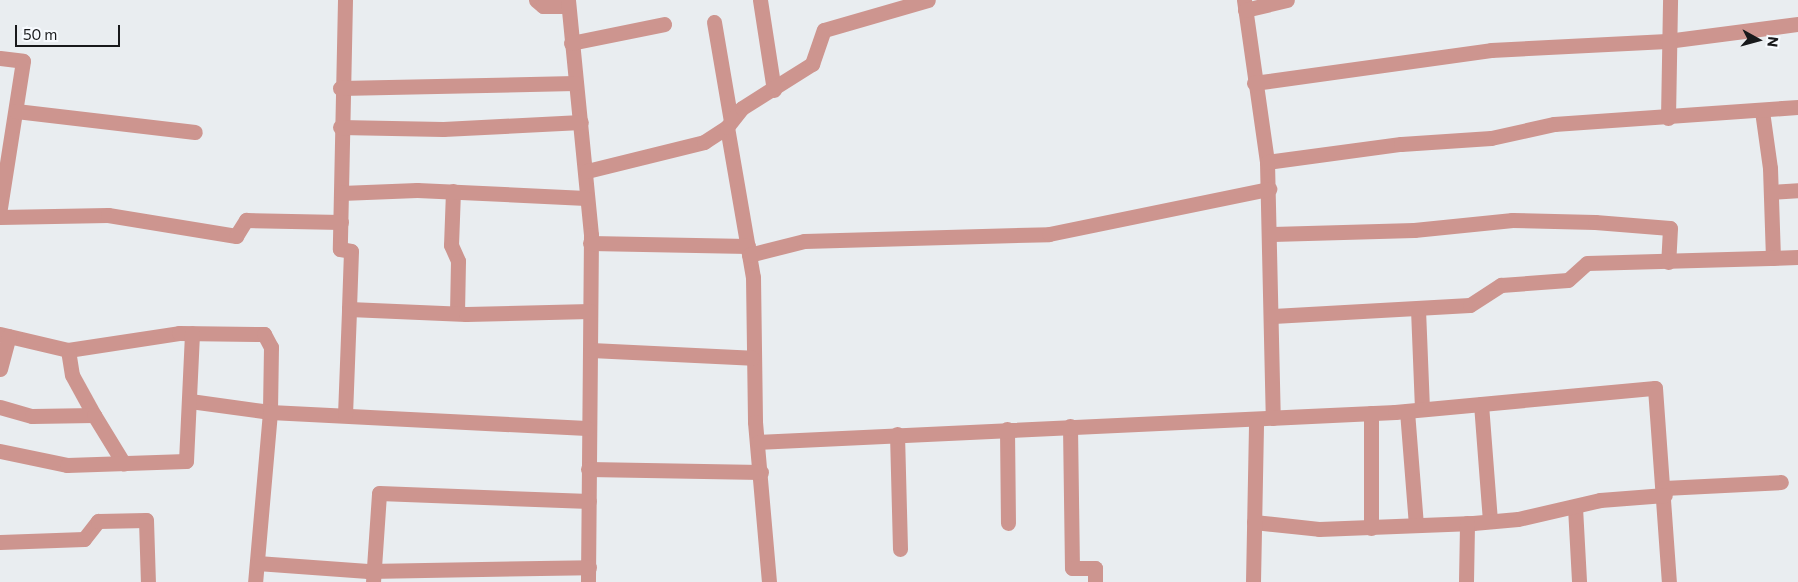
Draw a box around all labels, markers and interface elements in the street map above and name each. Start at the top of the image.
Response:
scale bar [18,15,122,47]
north arrow [1733,15,1783,65]
text: 50 m [23,25,57,43]
text: N [1764,36,1782,48]

